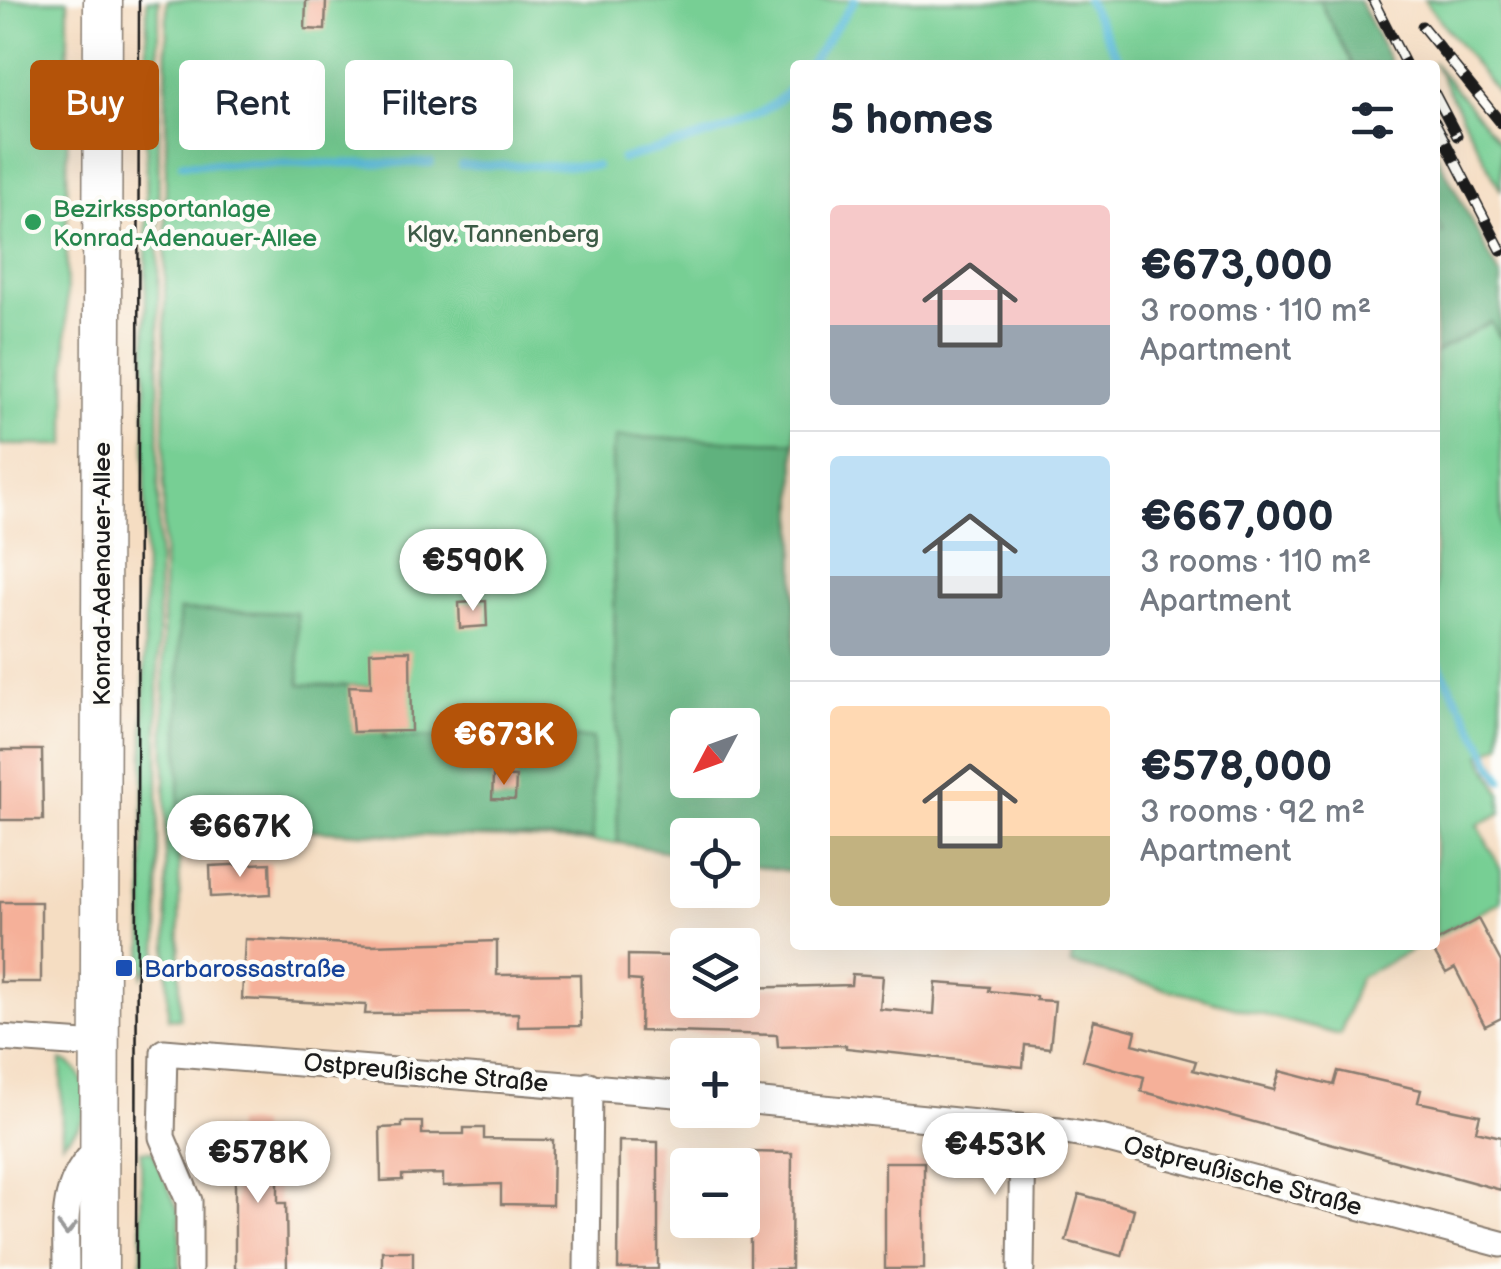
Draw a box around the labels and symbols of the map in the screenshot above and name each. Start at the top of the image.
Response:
place label: Bezirkssportanlage Konrad-Adenauer-Allee [53,194,317,254]
marker: Bezirkssportanlage Konrad-Adenauer-Allee [22,211,44,233]
park label: Klgv. Tannenberg [407,219,599,250]
street label: Konrad-Adenauer-Allee [87,442,118,706]
pin: €590K [403,529,543,614]
pin: €673K [434,703,574,788]
north arrow [670,708,760,798]
pin: €667K [170,795,310,880]
place label: Barbarossastraße [144,954,346,985]
marker: Barbarossastraße [113,957,135,979]
street label: Ostpreußische Straße [302,1047,550,1100]
pin: €453K [925,1113,1065,1198]
pin: €578K [188,1121,328,1206]
street label: Ostpreußische Straße [1120,1130,1365,1223]
one-way arrow [56,1221,77,1237]

